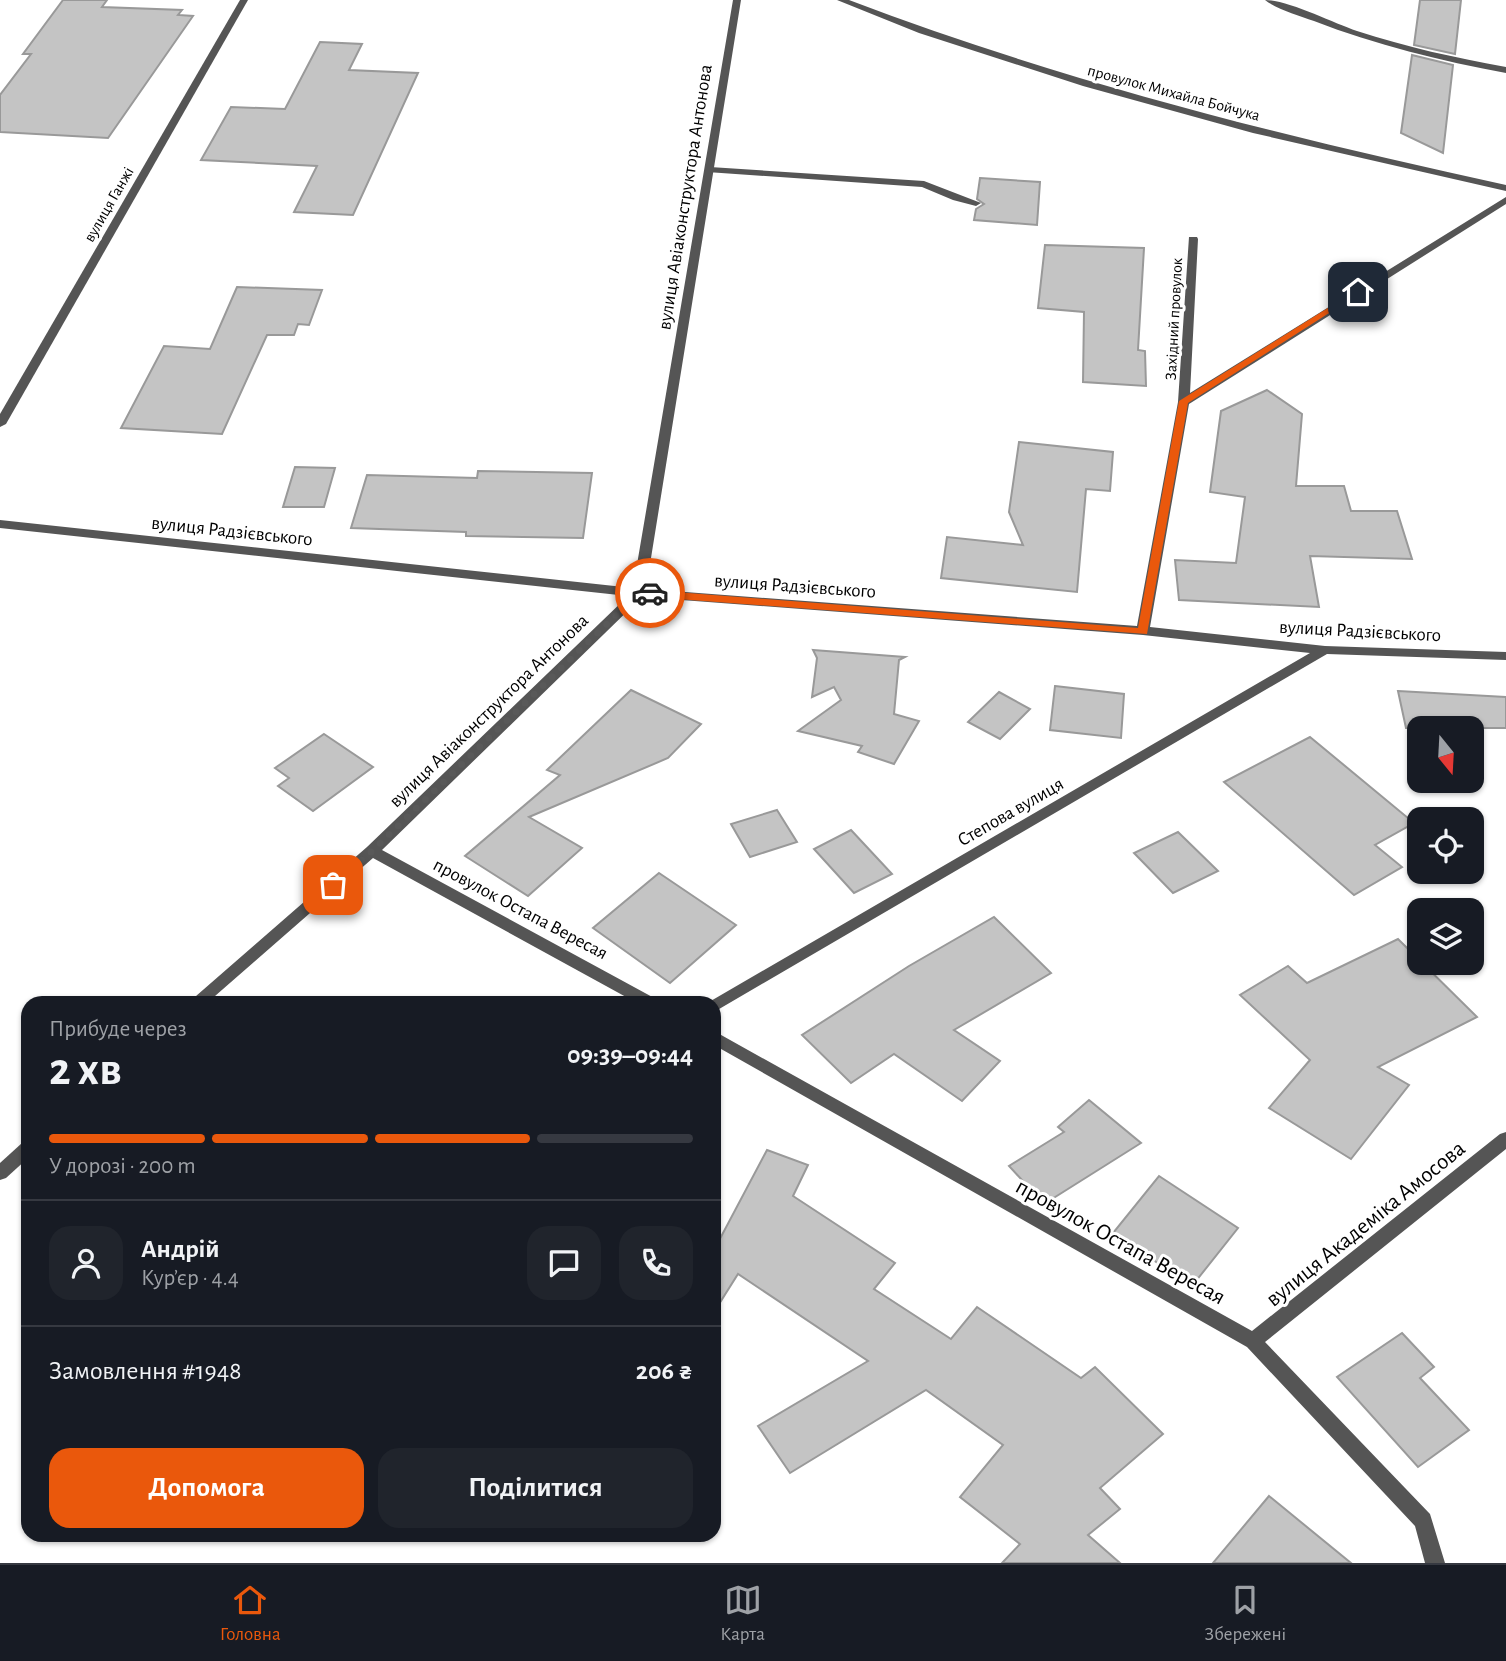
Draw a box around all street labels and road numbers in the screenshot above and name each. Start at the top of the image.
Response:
street label: провулок Михайла Бойчука [1086,62,1262,125]
street label: вулиця Авіаконструктора Антонова [655,63,716,331]
street label: вулиця Ганжі [81,164,138,245]
street label: Західний провулок [1163,257,1186,381]
street label: вулиця Радзієвського [150,514,313,549]
street label: вулиця Радзієвського [713,571,876,602]
street label: вулиця Авіаконструктора Антонова [386,611,593,811]
street label: вулиця Радзієвського [1278,618,1441,645]
street label: Степова вулиця [954,774,1067,850]
street label: провулок Остапа Вересая [430,855,611,963]
street label: вулиця Академіка Амосова [1262,1137,1470,1311]
street label: провулок Остапа Вересая [1012,1175,1229,1310]

